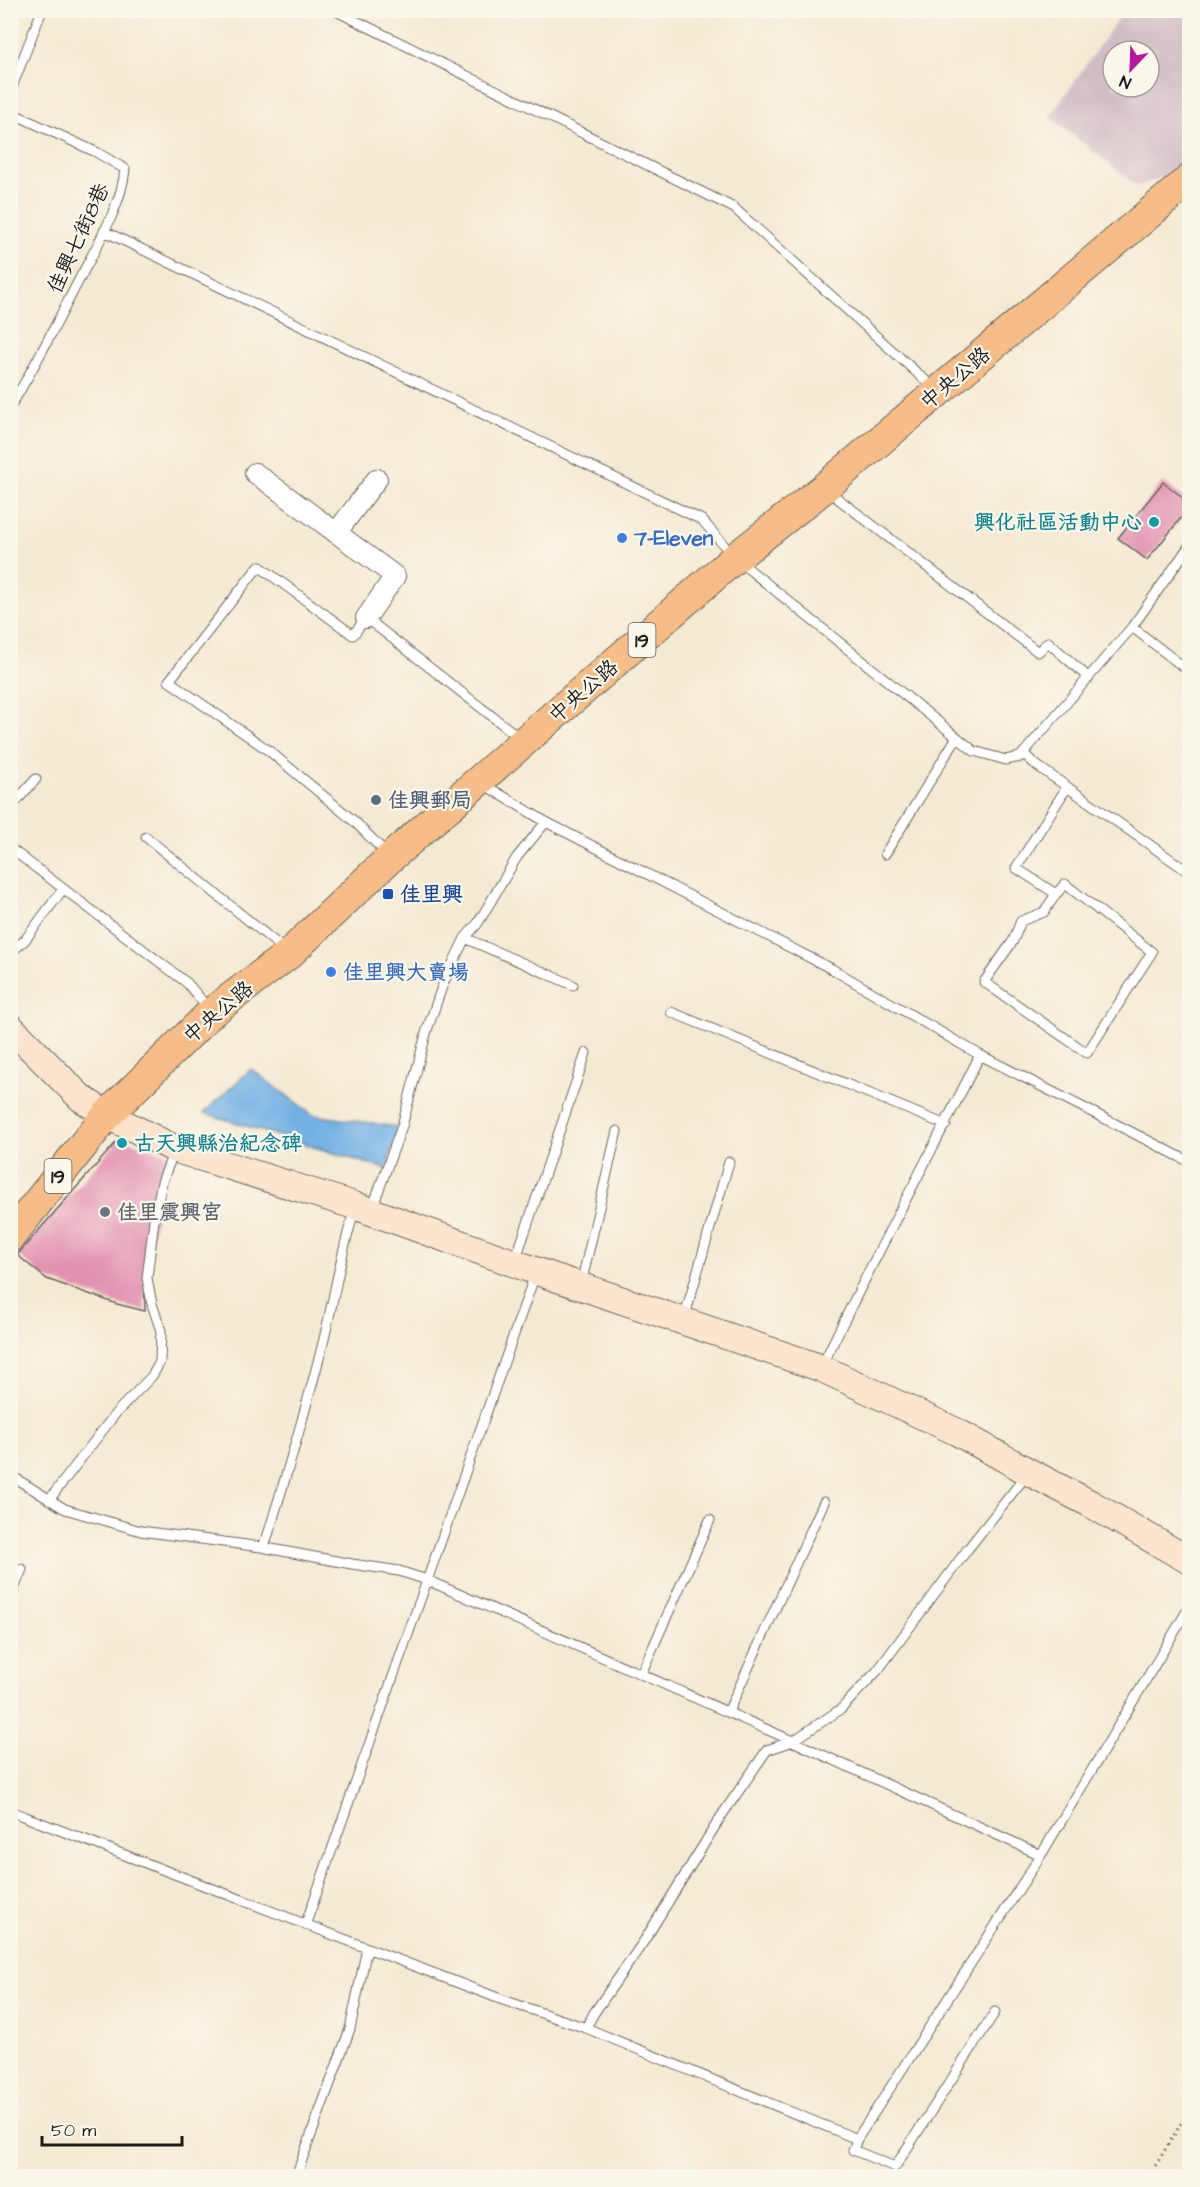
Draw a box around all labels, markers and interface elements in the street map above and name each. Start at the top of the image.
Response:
north arrow [1101,39,1161,99]
text: N [1117,70,1134,94]
street label: 佳興七街8巷 [40,178,117,298]
street label: 中央公路 [914,340,997,416]
place label: 興化社區活動中心 [974,508,1142,537]
marker: 興化社區活動中心 [1147,515,1161,529]
place label: 7-Eleven [633,524,714,553]
marker: 7-Eleven [615,531,629,545]
road number: 19 [628,623,656,657]
street label: 中央公路 [542,653,625,730]
place label: 佳興郵局 [388,786,472,815]
marker: 佳興郵局 [369,793,383,807]
place label: 佳里興 [400,880,463,909]
marker: 佳里興 [381,887,395,901]
place label: 佳里興大賣場 [343,958,469,987]
marker: 佳里興大賣場 [324,965,338,979]
street label: 中央公路 [177,974,260,1050]
place label: 古天興縣治紀念碑 [134,1129,302,1158]
marker: 古天興縣治紀念碑 [115,1136,129,1150]
road number: 19 [44,1159,72,1193]
place label: 佳里震興宮 [117,1198,222,1227]
marker: 佳里震興宮 [98,1205,112,1219]
scale bar [42,2109,182,2147]
text: 50 m [51,2118,96,2143]

